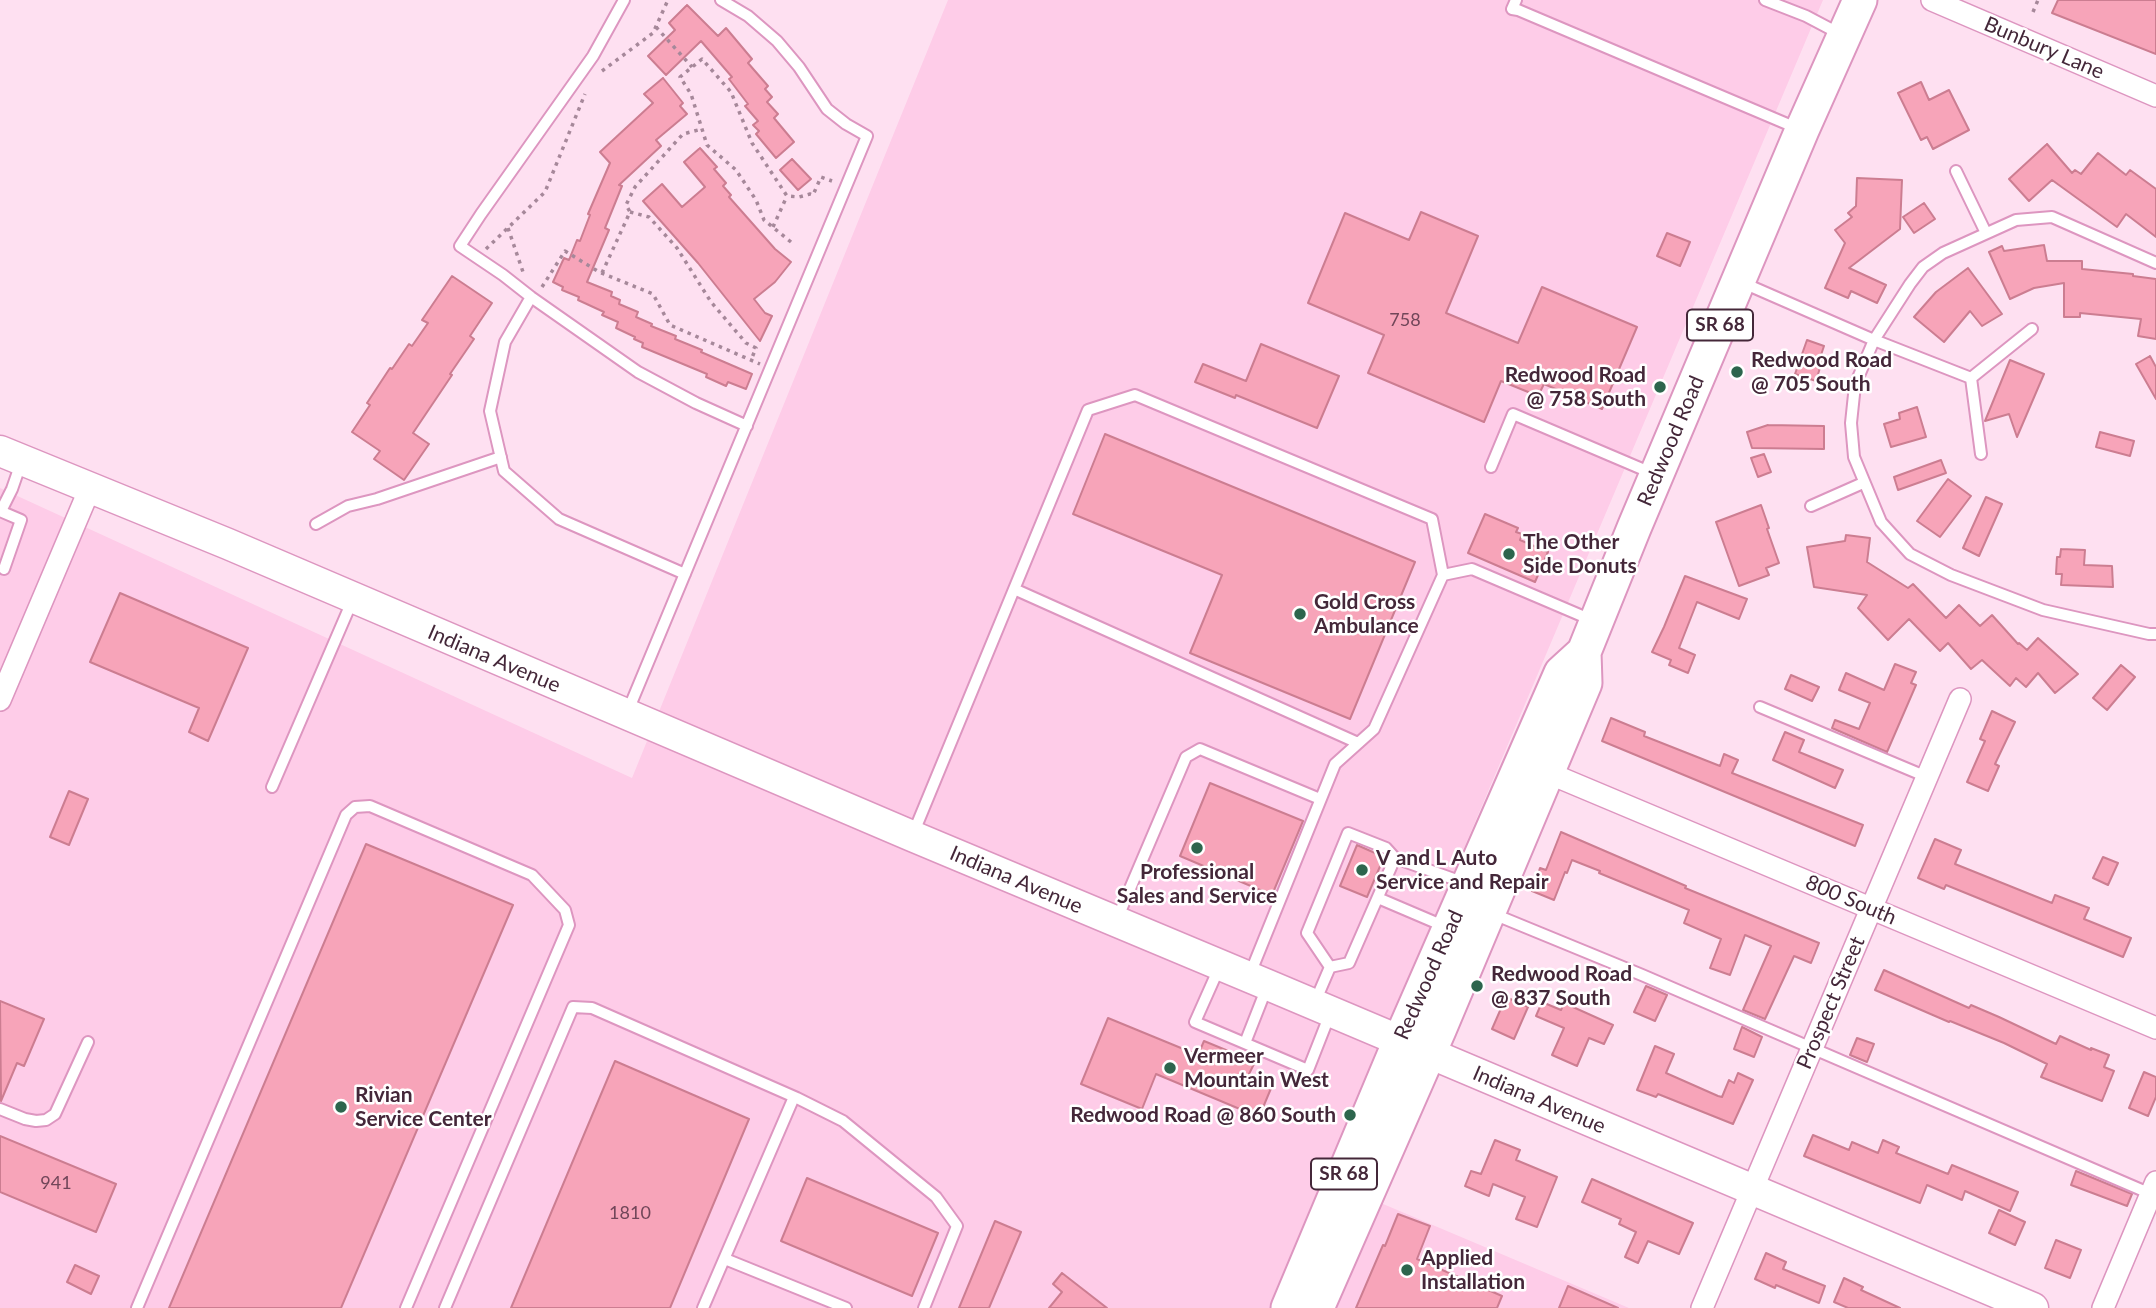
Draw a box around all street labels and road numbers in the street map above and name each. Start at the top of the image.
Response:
street label: Bunbury Lane [1980,11,2108,85]
road number: SR 68 [1687,310,1753,340]
street label: Redwood Road [1632,372,1710,510]
street label: Indiana Avenue [424,620,564,698]
street label: Indiana Avenue [946,841,1086,919]
street label: 800 South [1802,870,1900,930]
street label: Redwood Road [1389,906,1469,1044]
street label: Prospect Street [1792,933,1870,1073]
street label: Indiana Avenue [1469,1061,1609,1139]
road number: SR 68 [1311,1158,1377,1190]

